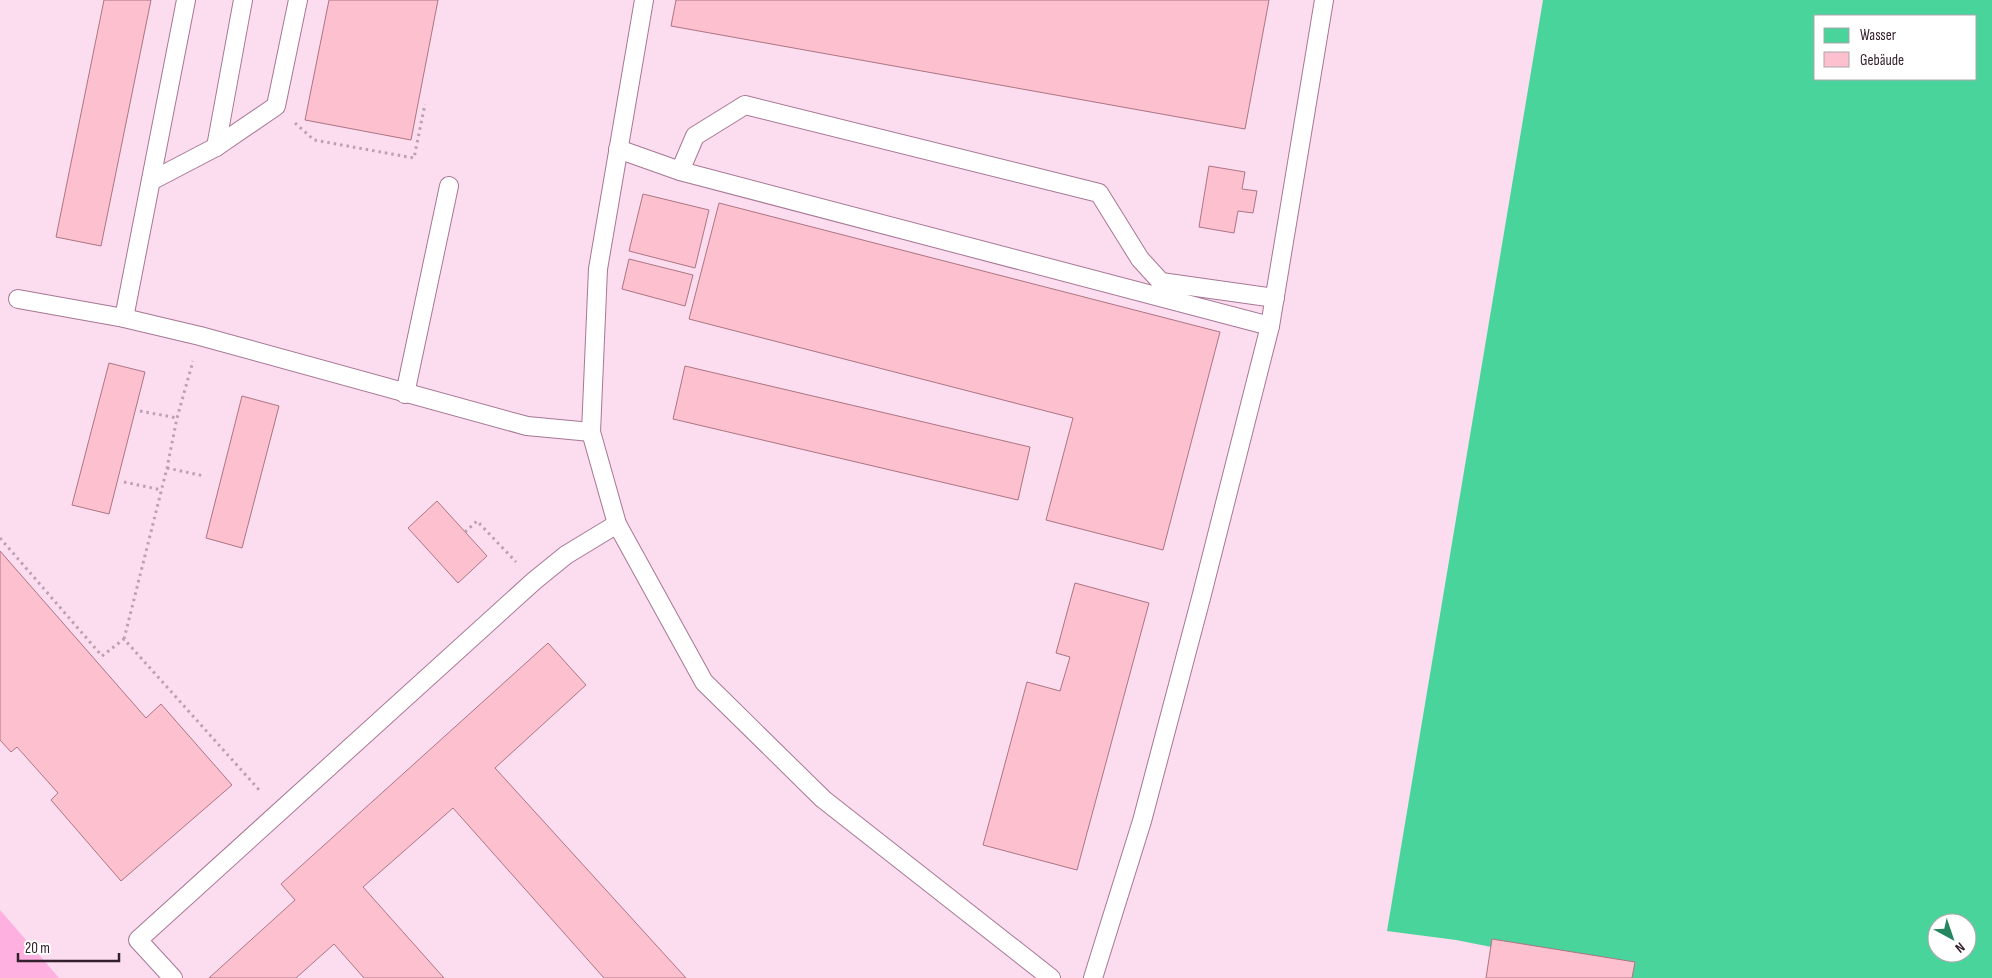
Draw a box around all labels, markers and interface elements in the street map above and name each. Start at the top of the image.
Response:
legend [1814,15,1977,80]
text: Wasser [1860,26,1897,45]
text: Gebäude [1860,51,1904,70]
north arrow [1927,913,1977,963]
scale bar [18,930,119,962]
text: 20 m [25,939,50,958]
text: N [1952,939,1968,956]

